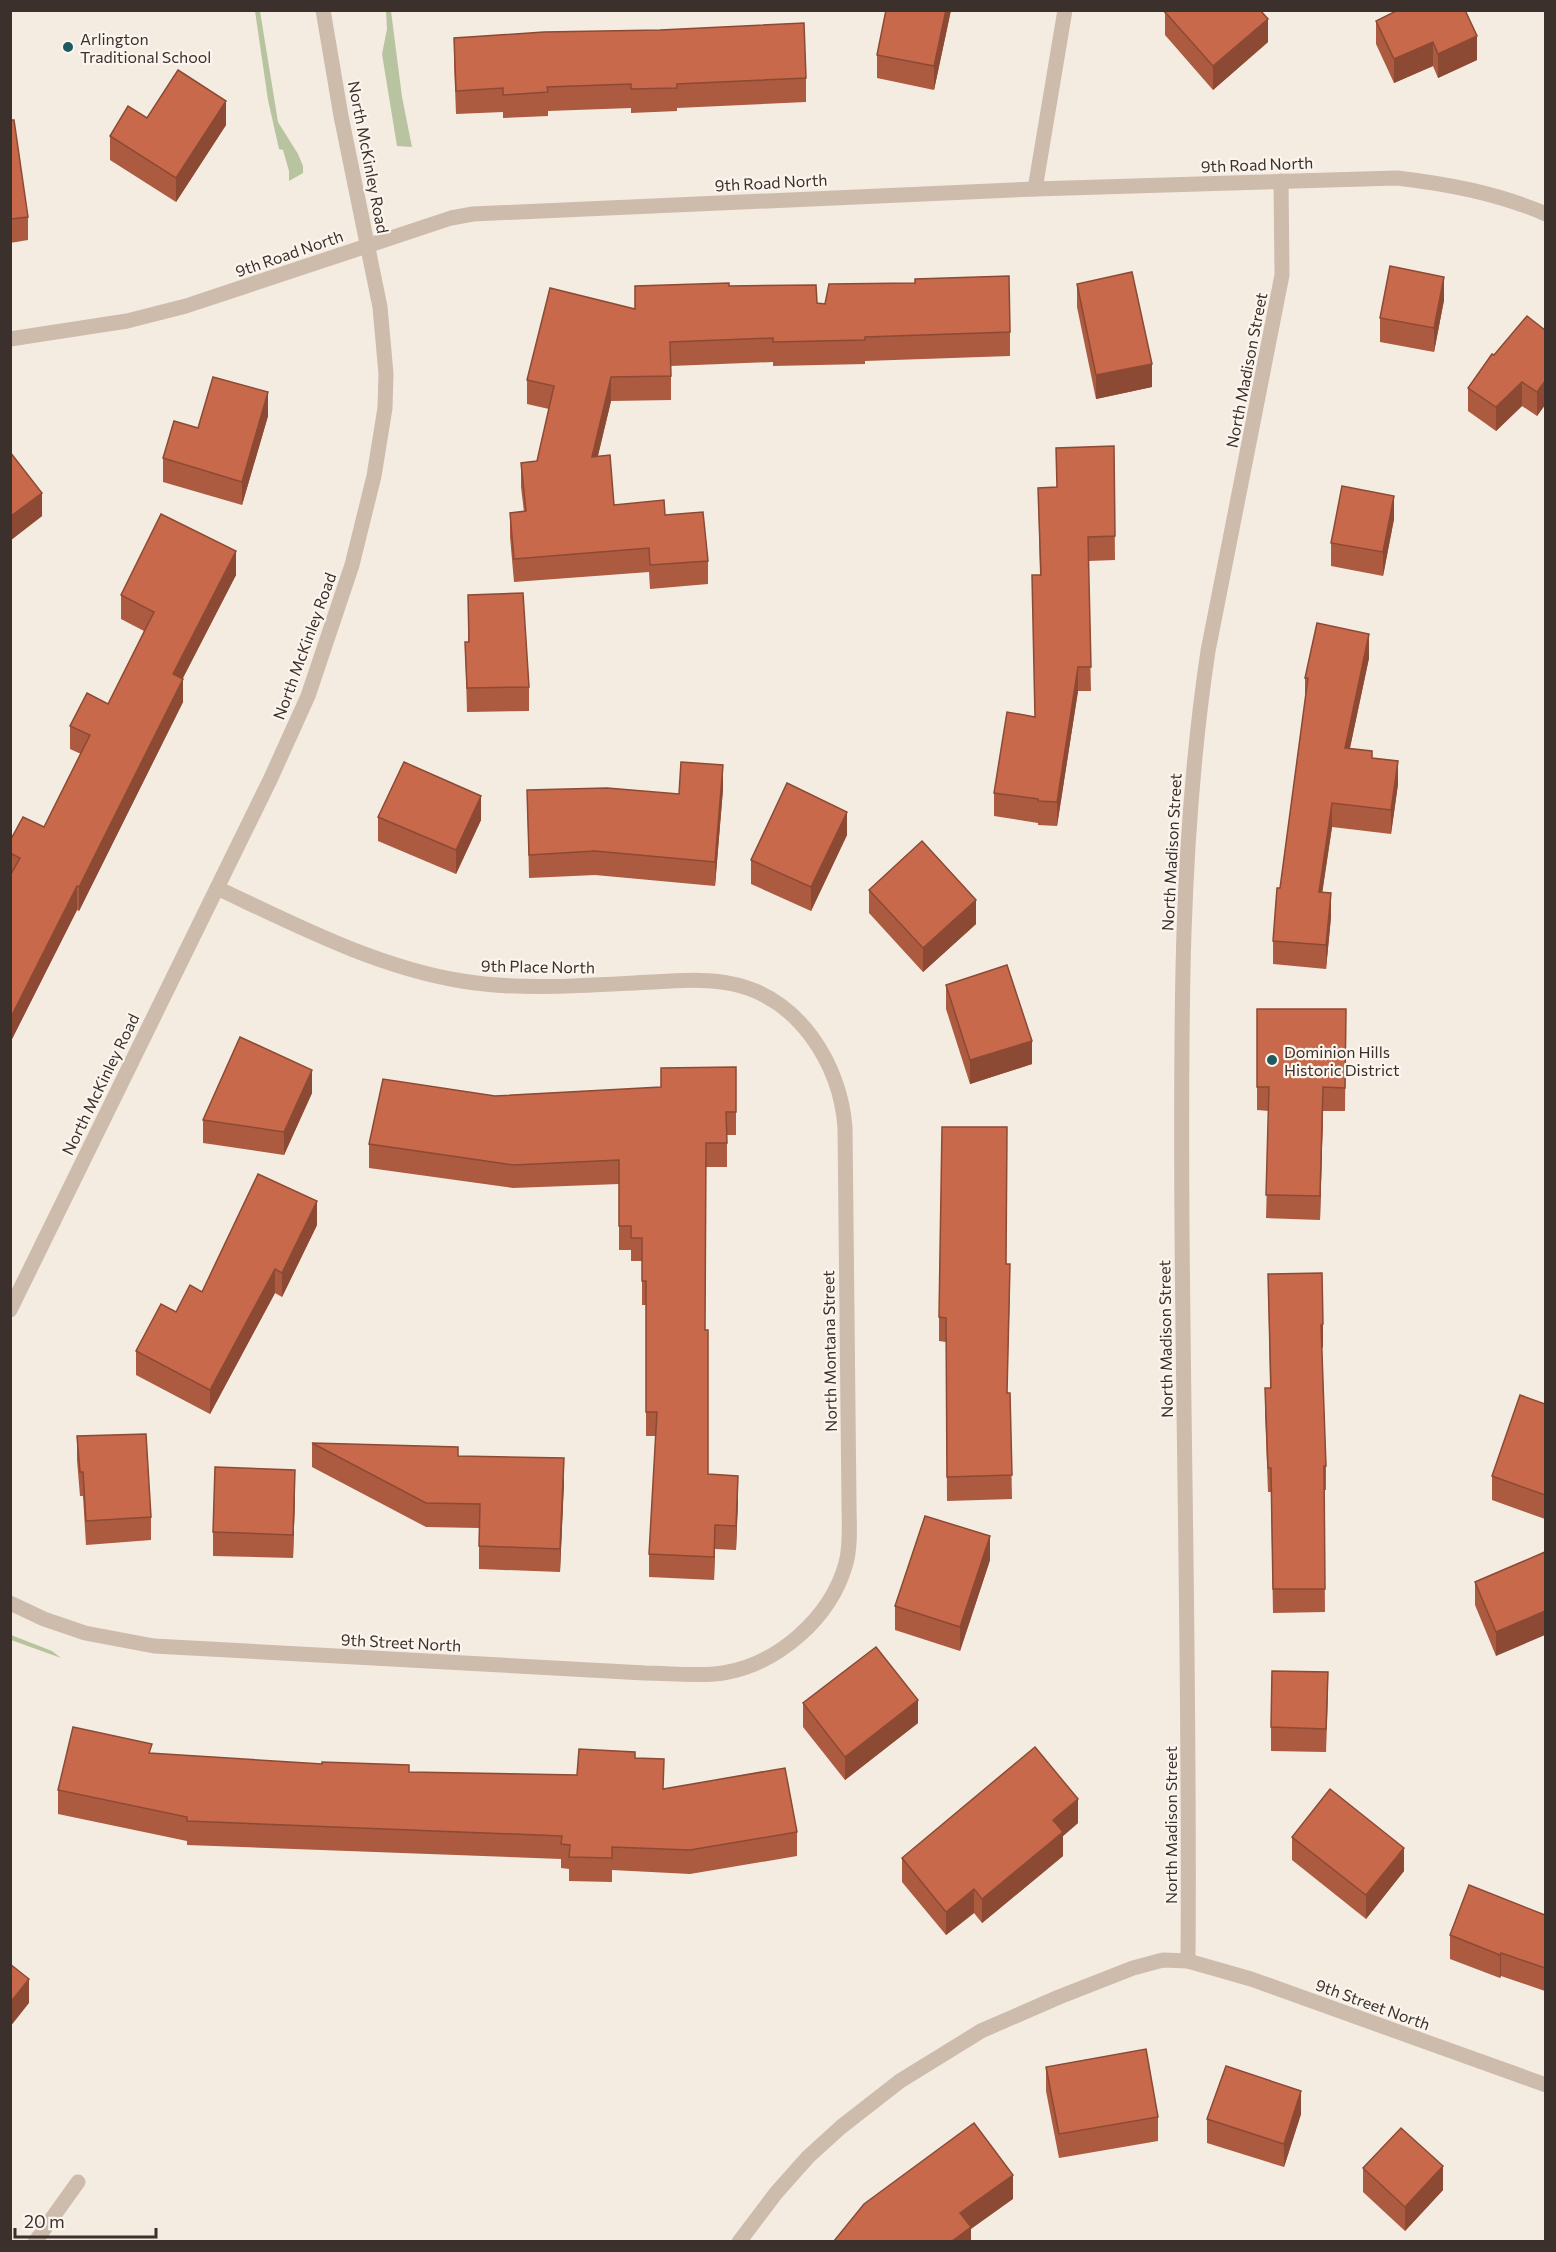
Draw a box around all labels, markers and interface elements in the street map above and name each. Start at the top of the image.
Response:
place label: Arlington Traditional School [80,29,211,66]
marker: Arlington Traditional School [61,40,75,54]
street label: North McKinley Road [345,79,393,235]
street label: 9th Road North [1200,153,1314,175]
street label: 9th Road North [714,170,828,194]
street label: 9th Road North [233,226,345,280]
street label: North Madison Street [1222,290,1270,449]
street label: North McKinley Road [269,570,339,722]
street label: North Madison Street [1157,772,1185,931]
street label: 9th Place North [481,956,595,976]
street label: North McKinley Road [57,1010,143,1158]
place label: Dominion Hills Historic District [1284,1042,1400,1079]
marker: Dominion Hills Historic District [1265,1053,1279,1067]
street label: North Madison Street [1154,1259,1176,1418]
street label: North Montana Street [818,1270,840,1432]
street label: 9th Street North [340,1629,462,1655]
street label: North Madison Street [1161,1746,1180,1904]
street label: 9th Street North [1313,1974,1433,2034]
scale bar [15,2201,156,2239]
text: 20 m [24,2210,65,2232]

